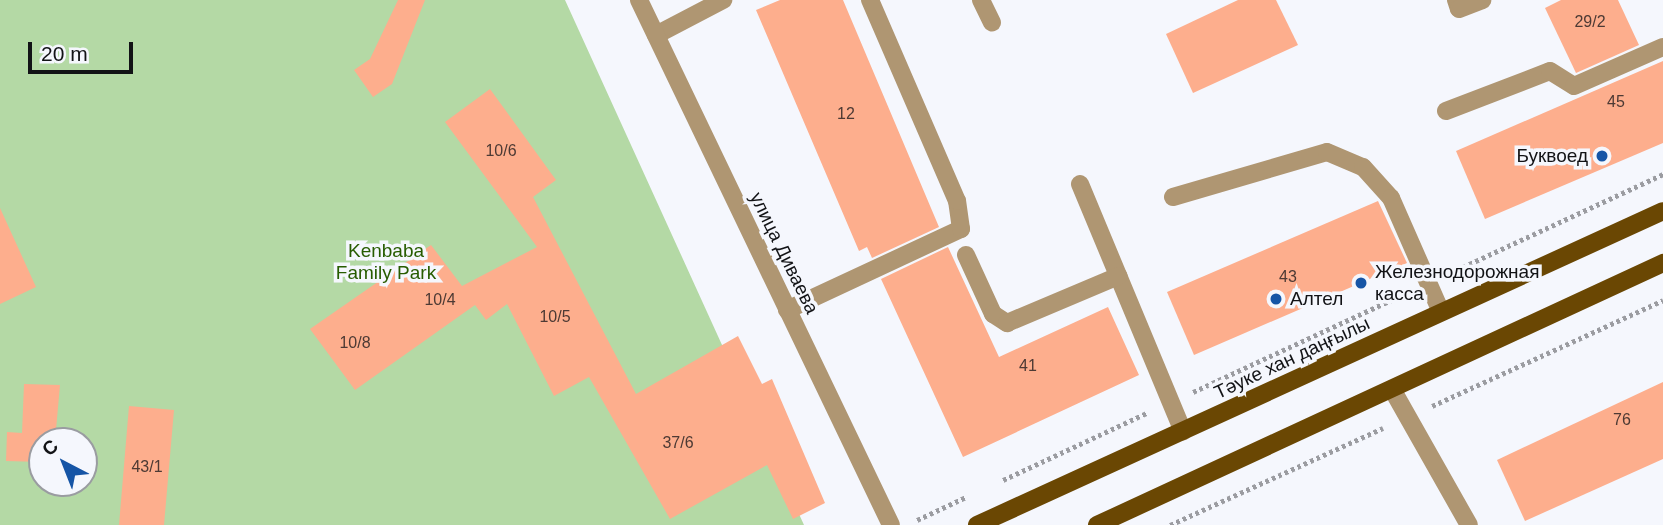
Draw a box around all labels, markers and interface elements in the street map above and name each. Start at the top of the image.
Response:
house number: 29/2 [1574,12,1606,32]
scale bar [32,28,136,72]
text: 20 m [41,42,88,65]
house number: 45 [1607,92,1625,112]
house number: 12 [837,104,855,124]
house number: 10/6 [485,141,517,161]
place label: Буквоед [1516,145,1588,167]
marker: Буквоед [1594,148,1610,164]
street label: улица Диваева [745,188,823,318]
park label: Kenbaba Family Park [336,240,436,284]
place label: Железнодорожная касса [1375,261,1539,305]
house number: 43 [1279,267,1297,287]
marker: Железнодорожная касса [1353,275,1369,291]
place label: Алтел [1290,288,1343,310]
house number: 10/4 [424,290,456,310]
marker: Алтел [1268,291,1284,307]
house number: 10/5 [539,307,571,327]
street label: Тәуке хан даңғылы [1211,312,1373,404]
house number: 10/8 [339,333,371,353]
house number: 41 [1019,356,1037,376]
house number: 76 [1613,410,1631,430]
north arrow [28,427,98,497]
house number: 37/6 [662,433,694,453]
text: С [38,435,62,460]
house number: 43/1 [131,457,163,477]

